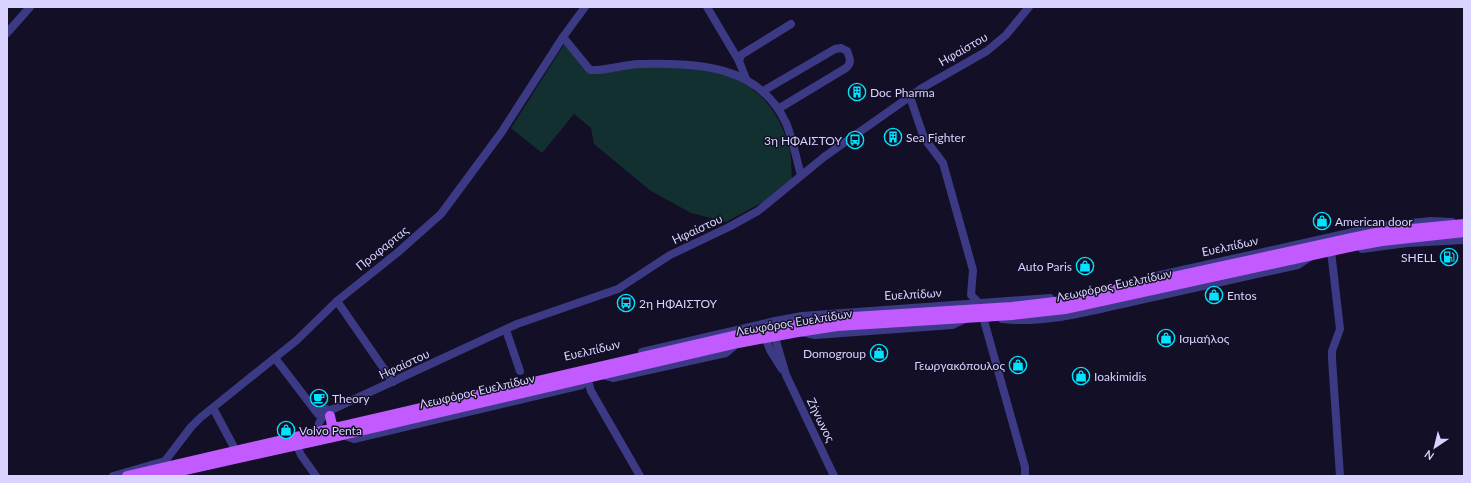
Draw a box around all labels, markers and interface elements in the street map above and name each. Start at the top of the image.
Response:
street label: Ηφαίστου [936,29,990,69]
building icon: Doc Pharma [847,82,867,102]
place label: Doc Pharma [870,85,935,100]
building icon: Sea Fighter [883,127,903,147]
bus stop icon: 3η ΗΦΑΙΣΤΟΥ [845,130,865,150]
place label: Sea Fighter [906,130,966,145]
place label: 3η ΗΦΑΙΣΤΟΥ [764,133,843,148]
street label: Ηφαίστου [669,211,725,247]
shop icon: American door [1312,211,1332,231]
place label: American door [1335,214,1413,229]
street label: Προφαρτας [353,222,412,274]
street label: Ευελπίδων [1200,233,1260,259]
fuel station icon: SHELL [1439,247,1459,267]
place label: SHELL [1401,250,1436,265]
shop icon: Auto Paris [1075,256,1095,276]
place label: Auto Paris [1018,259,1072,274]
street label: Λεωφόρος Ευελπίδων [1055,265,1173,305]
street label: Ευελπίδων [884,285,942,303]
shop icon: Entos [1204,285,1224,305]
place label: Entos [1227,288,1257,303]
bus stop icon: 2η ΗΦΑΙΣΤΟΥ [616,293,636,313]
place label: 2η ΗΦΑΙΣΤΟΥ [639,296,718,311]
street label: Λεωφόρος Ευελπίδων [735,305,853,339]
shop icon: Ισμαήλος [1156,328,1176,348]
place label: Ισμαήλος [1179,331,1230,346]
street label: Ευελπίδων [562,336,622,364]
shop icon: Domogroup [869,343,889,363]
street label: Ηφαίστου [376,346,432,382]
place label: Domogroup [803,346,866,361]
shop icon: Γεωργακόπουλος [1008,355,1028,375]
place label: Γεωργακόπουλος [914,358,1005,373]
shop icon: Ioakimidis [1071,366,1091,386]
place label: Ioakimidis [1094,369,1146,384]
street label: Λεωφόρος Ευελπίδων [418,370,536,412]
cafe icon: Theory [309,388,329,408]
place label: Theory [332,391,370,406]
street label: Ζήνωνος [804,395,838,445]
shop icon: Volvo Penta [276,420,296,440]
place label: Volvo Penta [299,423,362,438]
north arrow [1415,427,1455,467]
text: N [1422,448,1436,463]

